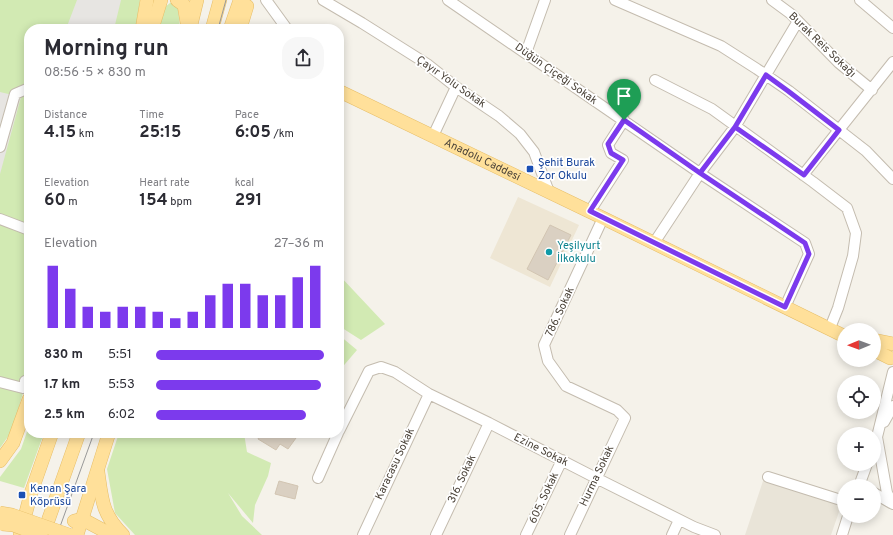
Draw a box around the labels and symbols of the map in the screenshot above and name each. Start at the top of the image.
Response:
street label: Burak Reis Sokağı [785,9,859,81]
street label: Düğün Çiçeği Sokak [512,40,600,108]
street label: Çayır Yolu Sokak [414,53,489,111]
pin [607,79,641,120]
street label: Anadolu Caddesi [442,136,523,184]
place label: Şehit Burak Zor Okulu [538,156,595,183]
marker: Şehit Burak Zor Okulu [525,164,535,174]
place label: Yeşilyurt İlkokulu [557,239,600,266]
marker: Yeşilyurt İlkokulu [544,247,554,257]
street label: 786. Sokak [542,285,578,339]
north arrow [837,323,881,367]
street label: Karacasu Sokak [372,426,418,502]
street label: Ezine Sokak [511,430,571,470]
street label: Hurma Sokak [577,443,617,509]
street label: 316. Sokak [445,452,479,506]
street label: 605. Sokak [526,470,562,526]
place label: Kenan Şara Köprüsü [30,482,87,509]
marker: Kenan Şara Köprüsü [17,490,27,500]

